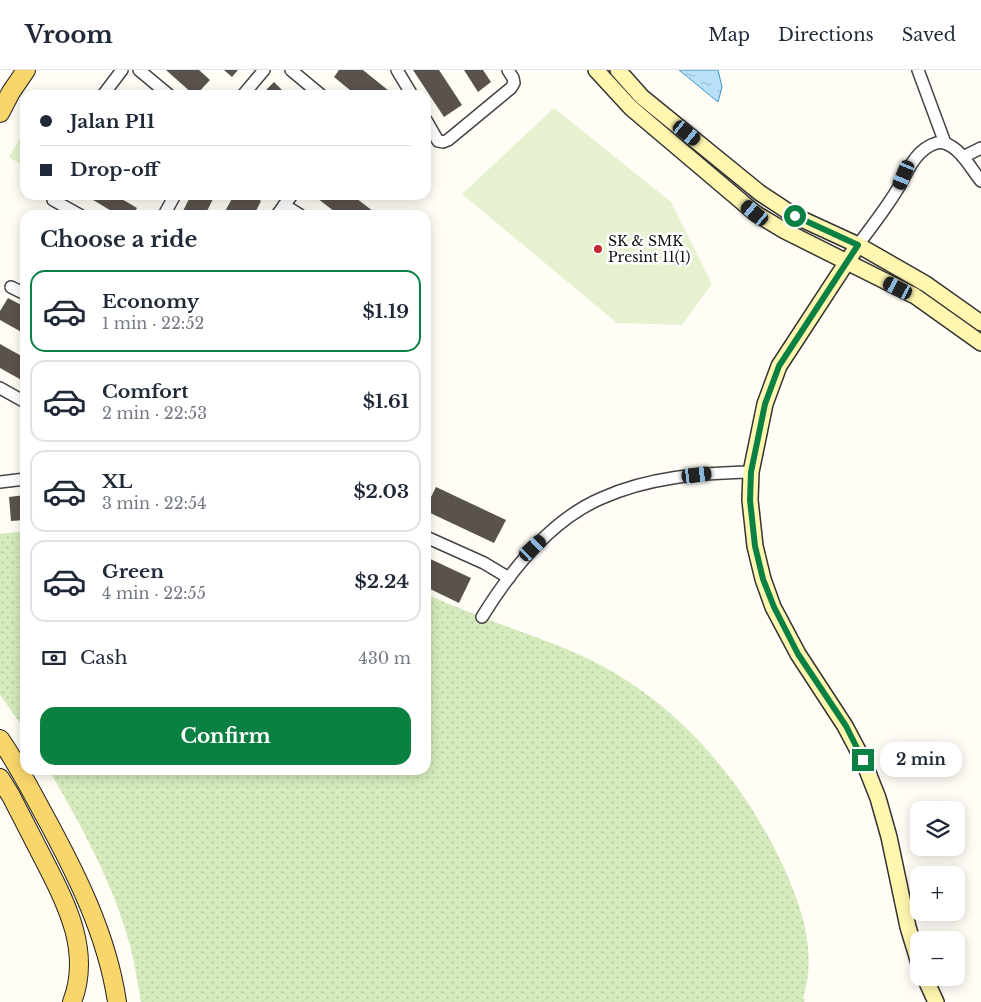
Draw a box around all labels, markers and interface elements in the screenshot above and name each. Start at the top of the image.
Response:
text: Vroom [25,20,113,49]
text: Map [708,24,750,46]
text: Directions [778,24,874,46]
text: Saved [902,24,956,46]
text: Jalan P11 [70,110,155,133]
car [670,118,703,148]
text: Drop-off [70,158,159,181]
car [891,158,916,192]
car [738,198,771,228]
route start [784,205,806,227]
text: Choose a ride [40,226,197,253]
place label: SK & SMK Presint 11(1) [608,232,690,266]
marker: SK & SMK Presint 11(1) [592,243,604,255]
car [881,275,914,301]
icon: car [42,289,87,334]
text: Economy [102,290,199,313]
text: $1.19 [362,300,409,323]
text: 1 min · 22:52 [102,313,204,333]
icon: car [42,379,87,424]
text: Comfort [102,380,189,403]
text: $1.61 [363,390,409,413]
text: 2 min · 22:53 [102,403,207,423]
car [681,466,712,484]
icon: car [42,469,87,514]
text: XL [102,470,132,493]
text: $2.03 [353,480,409,503]
text: 3 min · 22:54 [102,493,207,513]
car [516,532,549,564]
icon: car [42,559,87,604]
text: Green [102,560,164,583]
text: $2.24 [354,570,409,593]
text: 4 min · 22:55 [102,583,206,603]
icon: cash [40,644,68,672]
text: Cash [80,646,127,669]
text: 430 m [359,648,411,668]
button: Confirm [40,707,411,765]
callout: 2 min [880,742,963,778]
route end [852,749,874,771]
text: 2 min [896,749,946,769]
map controls [910,801,965,986]
button: layers [910,801,965,856]
button: + [910,866,965,921]
button: − [910,931,965,986]

